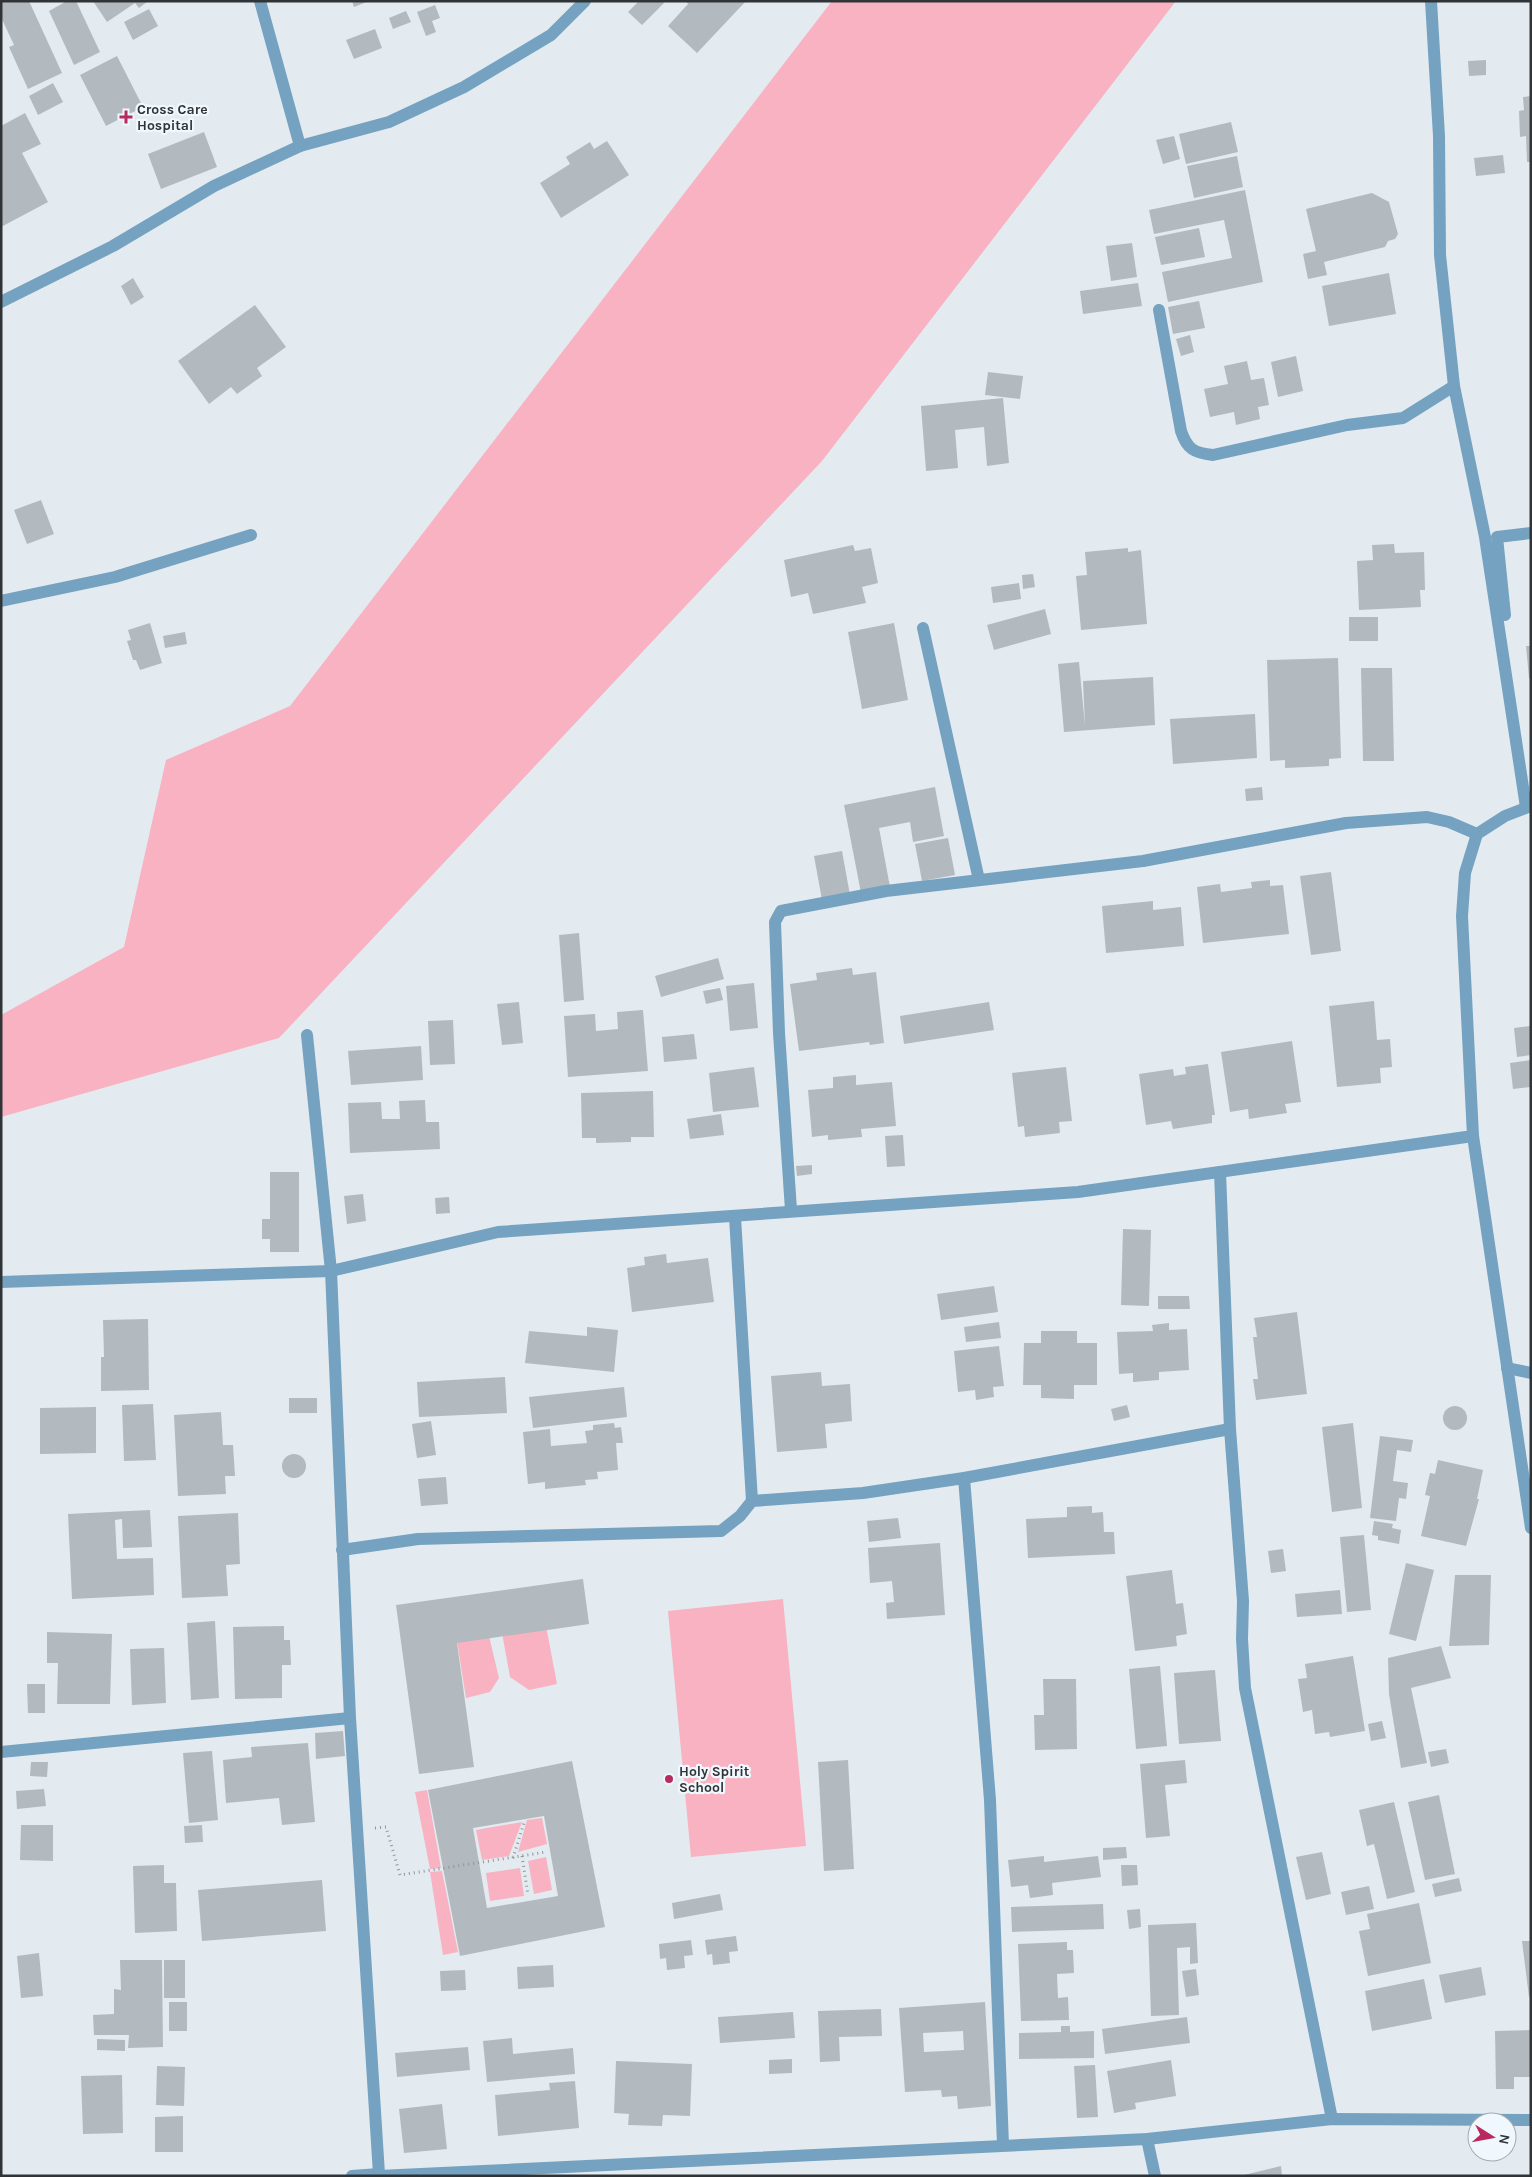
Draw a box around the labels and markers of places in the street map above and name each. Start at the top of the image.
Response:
place label: Cross Care Hospital [137,101,208,134]
marker: Cross Care Hospital [119,110,133,124]
place label: Holy Spirit School [679,1763,750,1796]
marker: Holy Spirit School [663,1773,675,1785]

